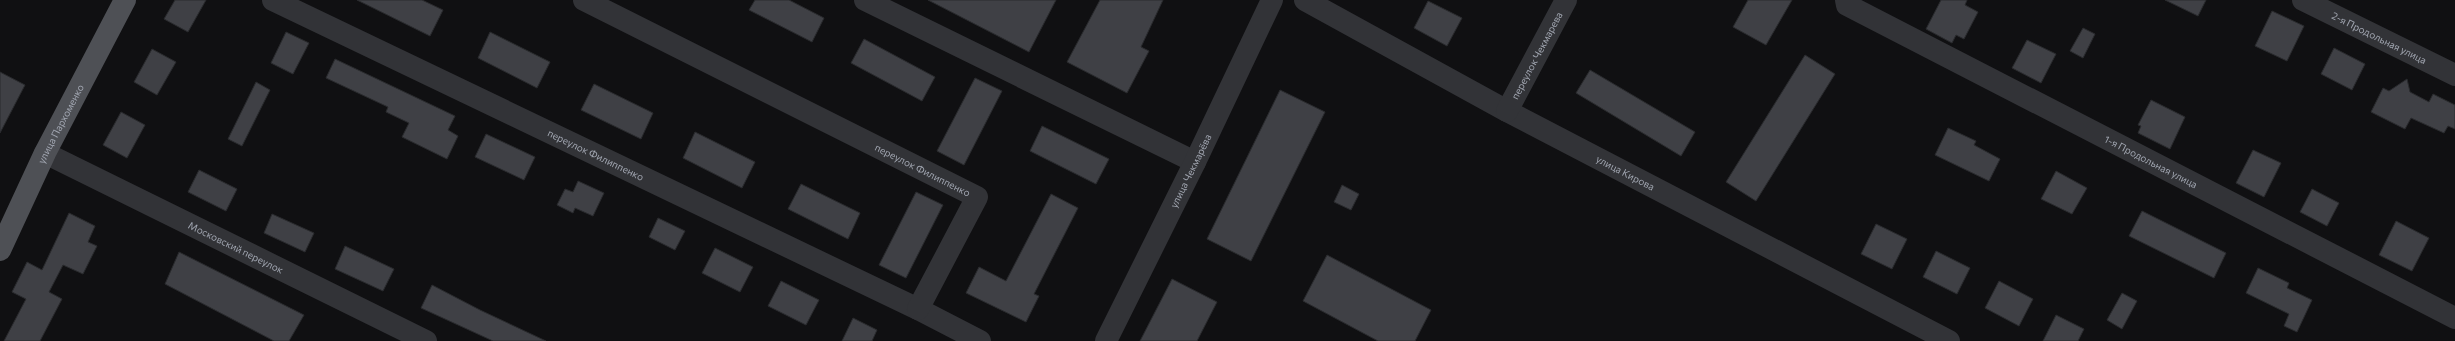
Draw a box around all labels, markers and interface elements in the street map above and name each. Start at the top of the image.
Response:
street label: 2-я Продольная улица [2330,9,2429,66]
street label: переулок Чекмарева [1508,10,1565,101]
street label: улица Пархоменко [35,82,86,165]
street label: переулок Филиппенко [546,127,646,183]
street label: улица Чекмарёва [1167,132,1213,210]
street label: 1-я Продольная улица [2102,133,2200,190]
street label: переулок Филиппенко [873,141,973,199]
street label: улица Кирова [1594,153,1657,193]
street label: Московский переулок [186,219,286,276]

